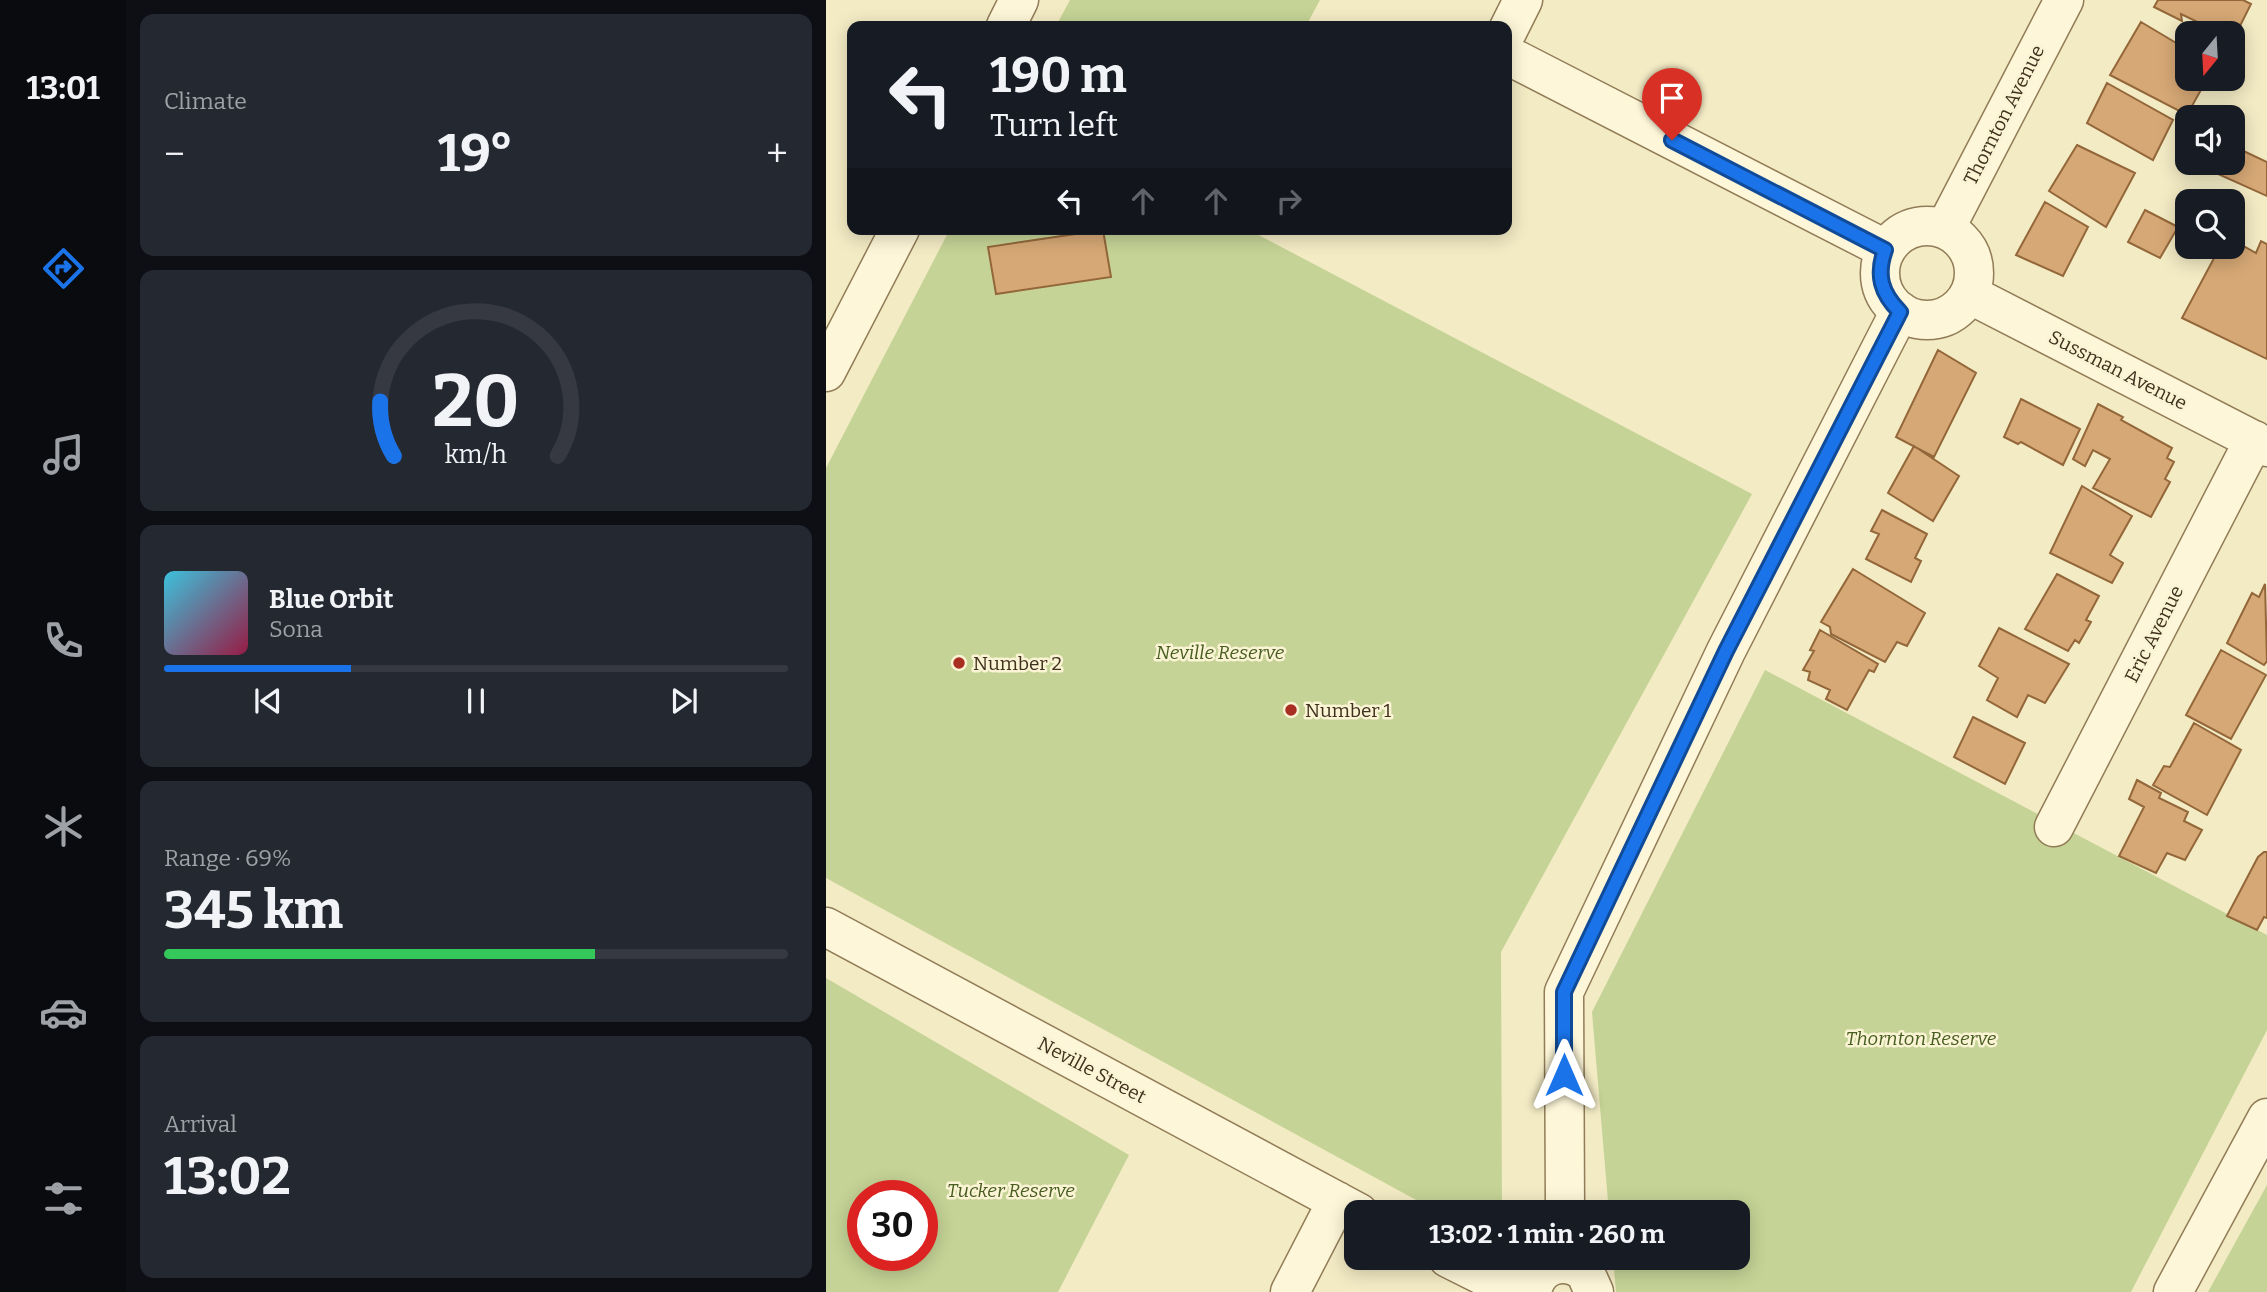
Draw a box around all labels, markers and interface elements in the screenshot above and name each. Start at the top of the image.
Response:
north arrow [2175,21,2245,91]
map controls [2175,21,2245,259]
street label: Thornton Avenue [1959,41,2049,189]
text: 190 m [990,46,1127,105]
icon: left [875,49,966,140]
pin [1642,68,1702,140]
text: 13:01 [26,69,100,107]
icon: arrive [1653,79,1691,117]
text: Climate [164,87,247,115]
button: sound [2175,105,2245,175]
text: Turn left [990,106,1118,144]
text: 19° [438,122,513,185]
text: − [164,131,185,177]
text: + [766,131,788,177]
icon: left [1051,182,1089,220]
icon: ahead [1124,182,1162,220]
icon: ahead [1197,182,1235,220]
icon: right [1270,182,1308,220]
button: search [2175,189,2245,259]
icon: directions [39,244,88,293]
street label: Sussman Avenue [2045,325,2191,415]
text: 20 [432,359,520,446]
icon: music [39,430,88,479]
text: km/h [445,440,507,470]
street label: Eric Avenue [2120,582,2188,686]
text: Blue Orbit [269,584,393,615]
text: Sona [269,615,323,643]
icon: phone [39,616,88,665]
park label: Neville Reserve [1156,641,1285,664]
place label: Number 2 [973,652,1062,675]
marker: Number 2 [951,655,967,671]
icon: previous [249,682,287,720]
icon: pause [457,682,495,720]
icon: next [665,682,703,720]
place label: Number 1 [1305,699,1392,722]
marker: Number 1 [1283,702,1299,718]
icon: climate [39,802,88,851]
text: Range · 69% [164,844,292,872]
text: 345 km [164,879,343,942]
icon: car [39,988,88,1037]
park label: Thornton Reserve [1846,1027,1997,1050]
street label: Neville Street [1034,1032,1150,1108]
position arrow [1527,1038,1601,1112]
text: Arrival [164,1110,237,1138]
text: 13:02 [164,1145,291,1208]
icon: filters [39,1174,88,1223]
park label: Tucker Reserve [947,1179,1075,1202]
speed limit sign: 30 [847,1180,938,1271]
text: 13:02 · 1 min · 260 m [1429,1219,1665,1250]

